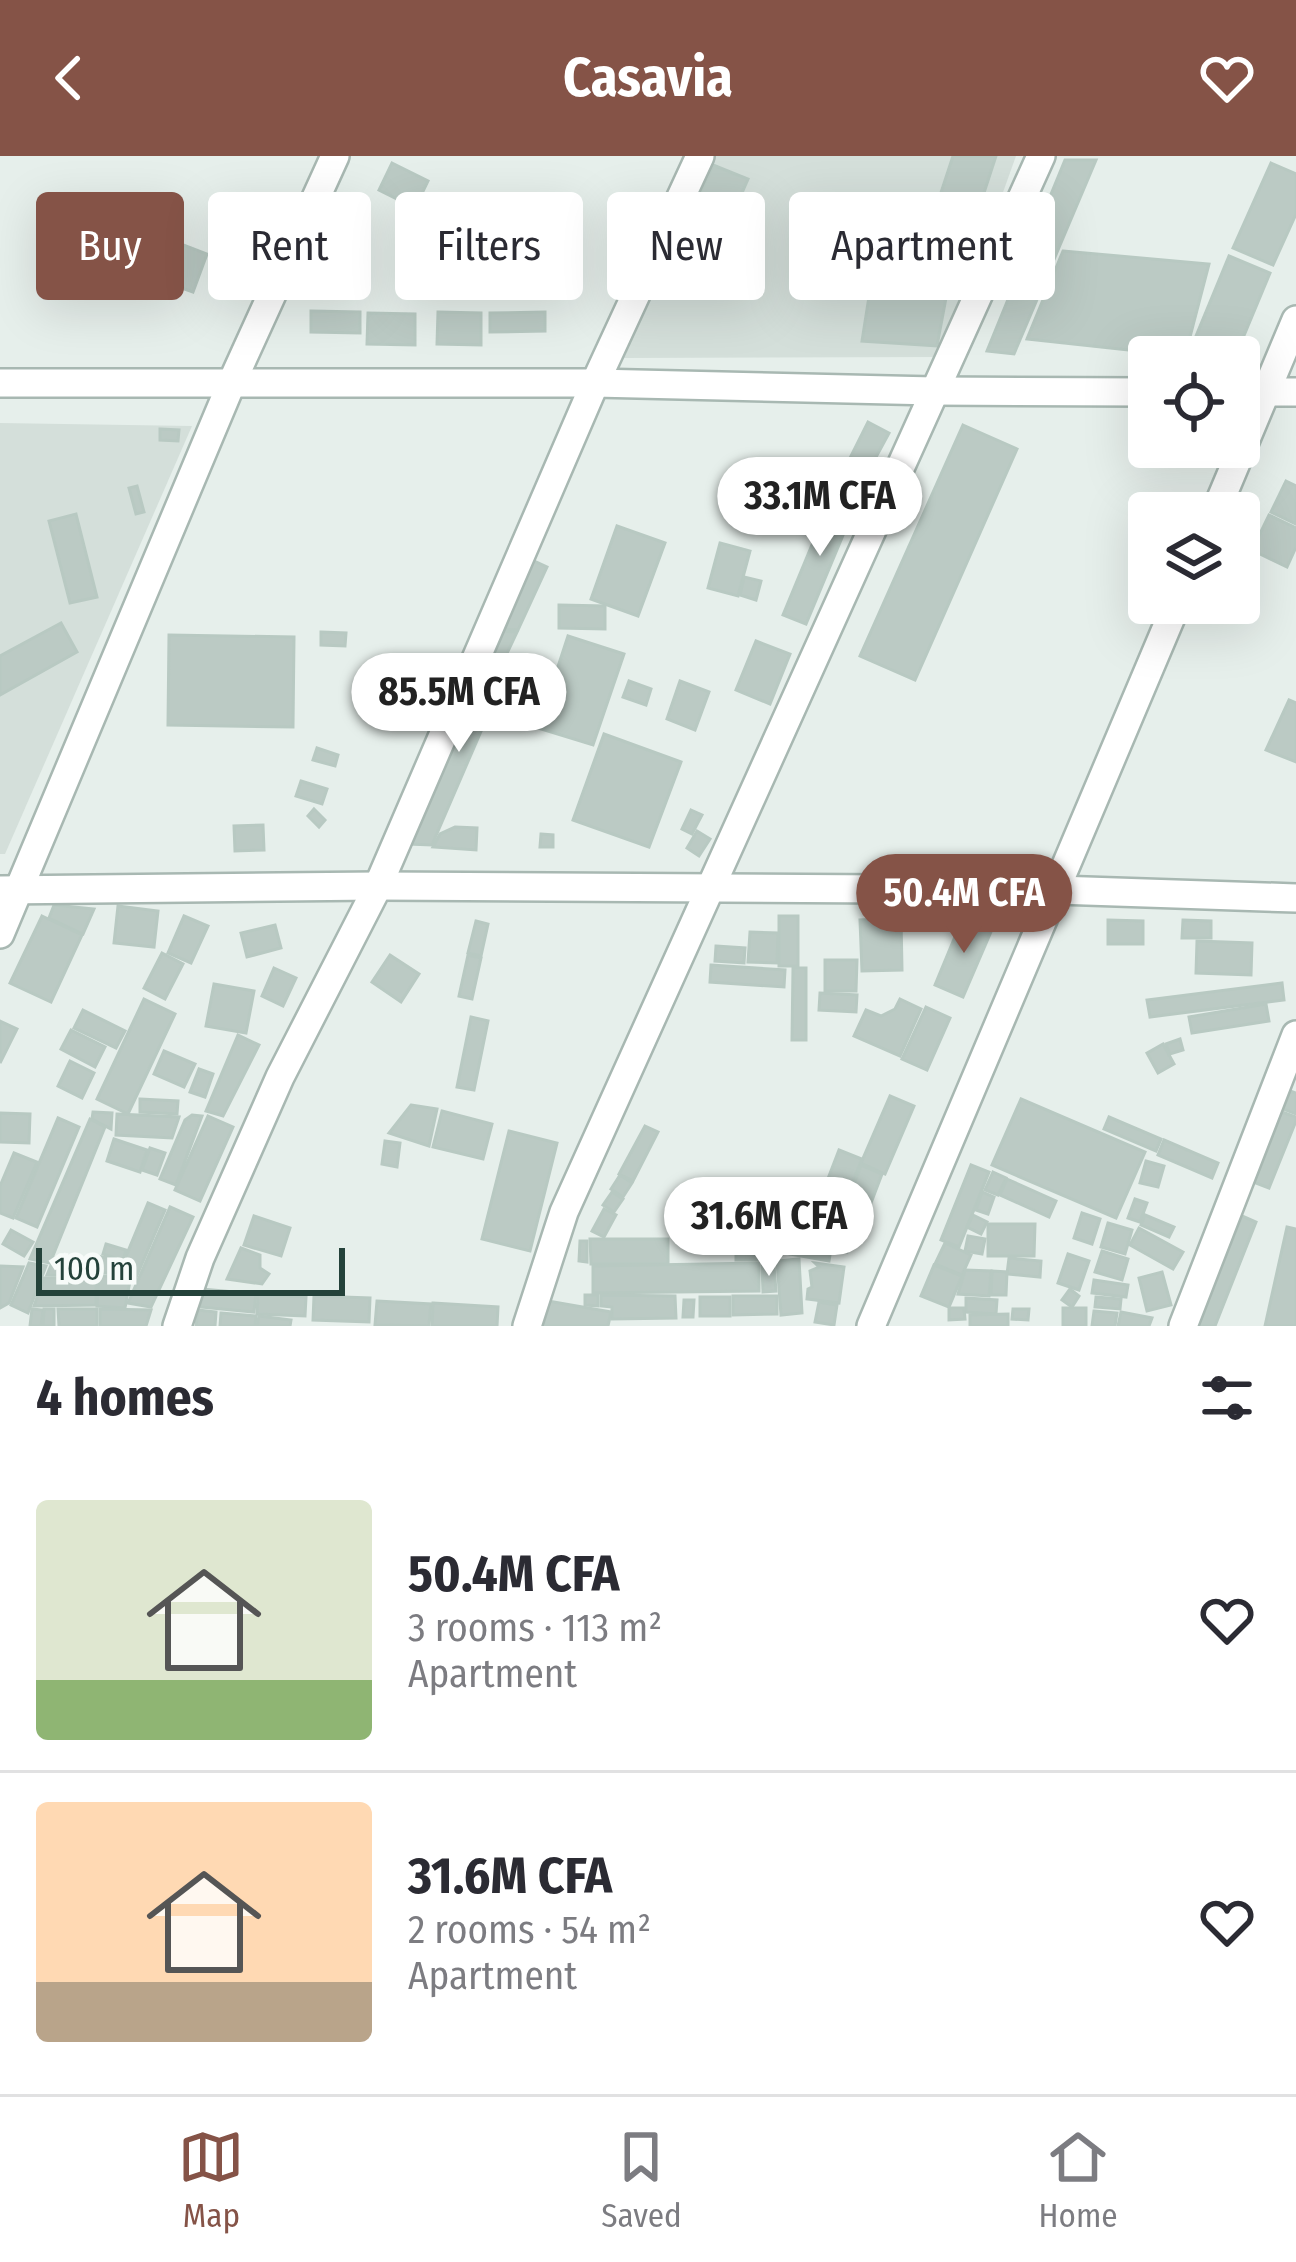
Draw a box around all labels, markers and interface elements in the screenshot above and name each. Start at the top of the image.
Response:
icon: back [36,45,102,111]
icon: heart [1194,45,1260,111]
text: Casavia [563,46,733,110]
chip: Buy [36,192,184,300]
chip: Rent [208,192,371,300]
chip: Filters [395,192,583,300]
chip: New [607,192,765,300]
chip: Apartment [789,192,1055,300]
map controls [1128,336,1260,624]
button: locate [1128,336,1260,468]
pin: 33.1M CFA [683,457,957,559]
text: 33.1M CFA [744,473,896,519]
button: layers [1128,492,1260,624]
pin: 85.5M CFA [322,653,596,755]
text: 85.5M CFA [378,669,540,715]
pin: 50.4M CFA [827,854,1101,956]
text: 50.4M CFA [883,870,1045,916]
pin: 31.6M CFA [632,1177,906,1279]
text: 31.6M CFA [691,1193,847,1239]
scale bar [36,1242,345,1295]
text: 100 m [54,1249,134,1289]
icon: filters [1194,1365,1260,1431]
text: 4 homes [36,1367,214,1429]
text: 50.4M CFA [408,1543,619,1605]
icon: home [132,1548,276,1692]
icon: heart [1194,1587,1260,1653]
text: 3 rooms · 113 m² [408,1605,662,1651]
text: Apartment [408,1651,577,1697]
text: 31.6M CFA [408,1845,612,1907]
icon: home [132,1850,276,1994]
icon: heart [1194,1889,1260,1955]
text: 2 rooms · 54 m² [408,1907,651,1953]
text: Apartment [408,1953,577,1999]
tab: Map [178,2124,244,2236]
tab: Saved [601,2124,682,2236]
tab: Home [1039,2124,1118,2236]

